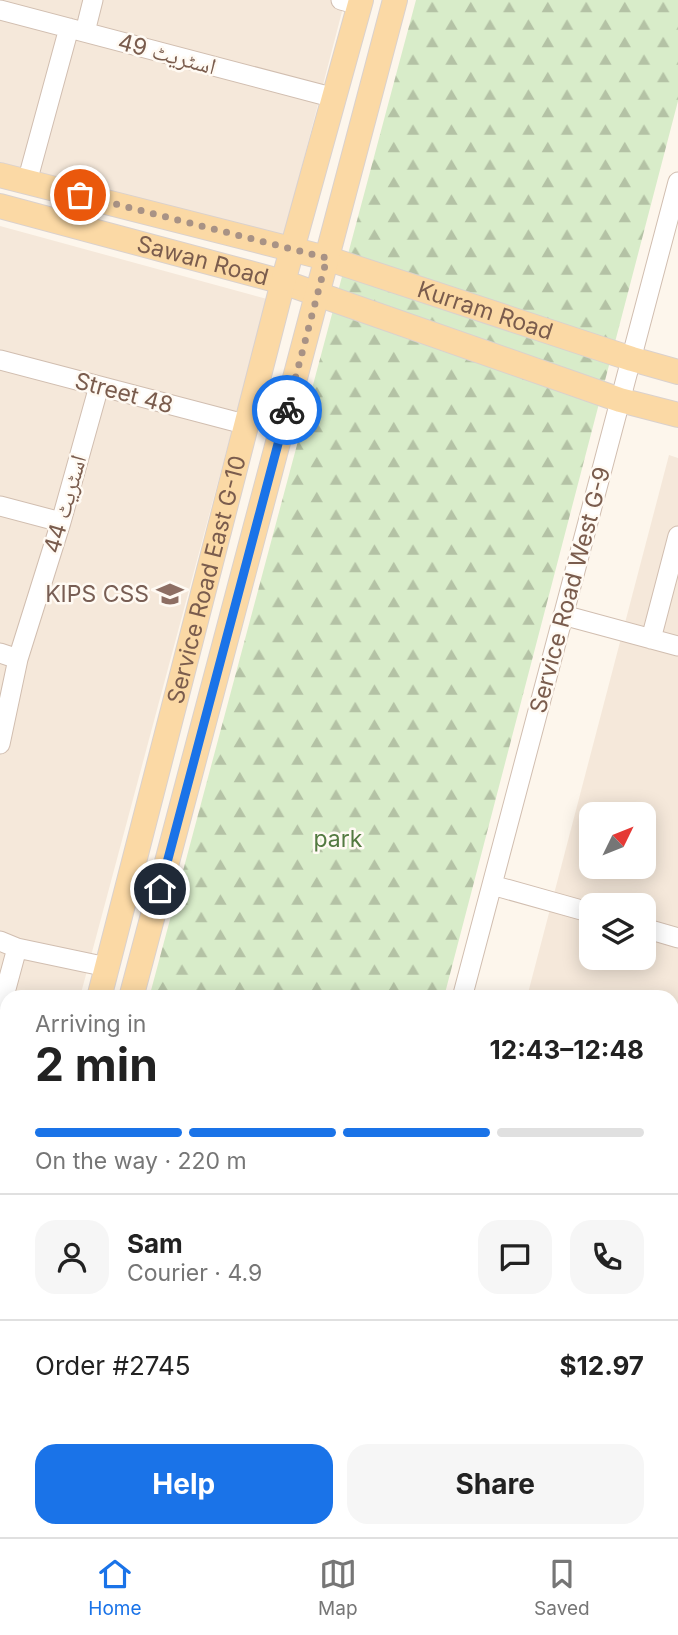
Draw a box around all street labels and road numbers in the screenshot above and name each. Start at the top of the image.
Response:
street label: اسٹریٹ 49 [115,27,219,81]
street label: Sawan Road [134,229,272,291]
street label: Kurram Road [414,275,557,346]
street label: Street 48 [72,366,176,420]
street label: اسٹریٹ 44 [38,452,92,556]
street label: Service Road East G-10 [161,452,252,707]
street label: Service Road West G-9 [524,464,616,716]

